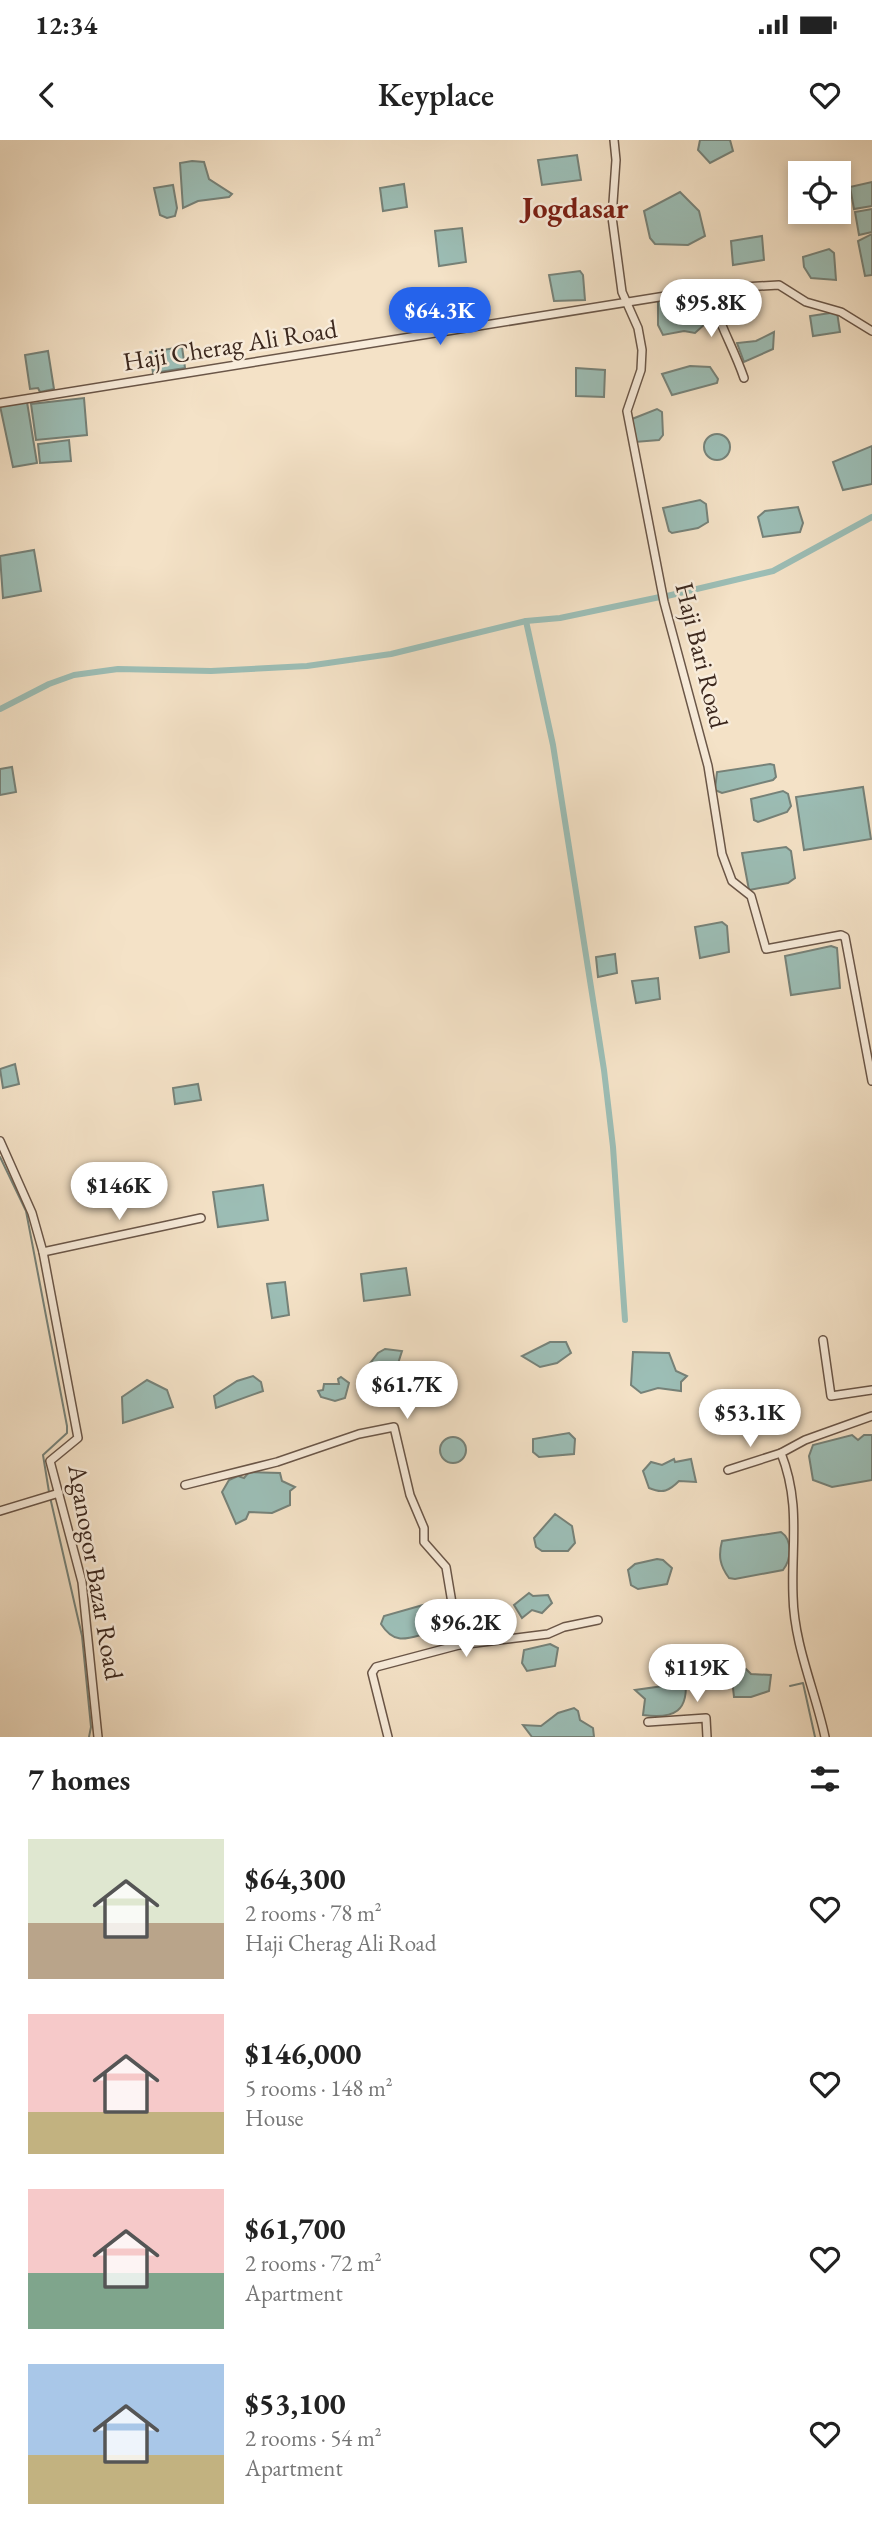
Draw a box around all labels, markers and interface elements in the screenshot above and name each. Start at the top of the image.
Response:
text: 12:34 [35,8,97,42]
text: Keyplace [378,74,494,116]
icon: back [28,76,66,114]
icon: heart [806,76,844,114]
map controls [788,161,851,224]
button: locate [788,161,851,224]
district label: Jogdasar [519,188,629,227]
pin: $95.8K [654,280,768,339]
text: $95.8K [676,287,746,317]
pin: $64.3K [383,288,497,347]
text: $64.3K [405,295,475,325]
street label: Haji Cherag Ali Road [120,311,340,379]
street label: Haji Bari Road [667,579,737,732]
pin: $146K [70,1163,168,1222]
text: $146K [87,1170,151,1200]
pin: $61.7K [350,1362,464,1421]
text: $61.7K [372,1369,442,1399]
pin: $53.1K [693,1390,807,1449]
text: $53.1K [715,1397,785,1427]
street label: Aganogor Bazar Road [60,1461,132,1683]
pin: $96.2K [409,1600,523,1659]
text: $96.2K [431,1607,501,1637]
pin: $119K [648,1644,746,1704]
text: $119K [665,1652,729,1682]
text: 7 homes [28,1760,130,1799]
icon: filters [806,1760,844,1798]
text: $64,300 [245,1859,346,1898]
icon: home [84,1867,168,1951]
icon: heart [806,1890,844,1928]
text: 2 rooms · 78 m² [245,1898,382,1928]
text: Haji Cherag Ali Road [245,1928,436,1958]
text: $146,000 [245,2034,361,2073]
icon: home [84,2042,168,2126]
icon: heart [806,2065,844,2103]
text: 5 rooms · 148 m² [245,2073,393,2103]
text: House [245,2103,304,2133]
text: $61,700 [245,2209,346,2248]
icon: home [84,2217,168,2301]
icon: heart [806,2240,844,2278]
text: 2 rooms · 72 m² [245,2248,382,2278]
text: Apartment [245,2278,343,2308]
text: $53,100 [245,2384,346,2423]
icon: home [84,2392,168,2476]
icon: heart [806,2415,844,2453]
text: 2 rooms · 54 m² [245,2423,382,2453]
text: Apartment [245,2453,343,2483]

